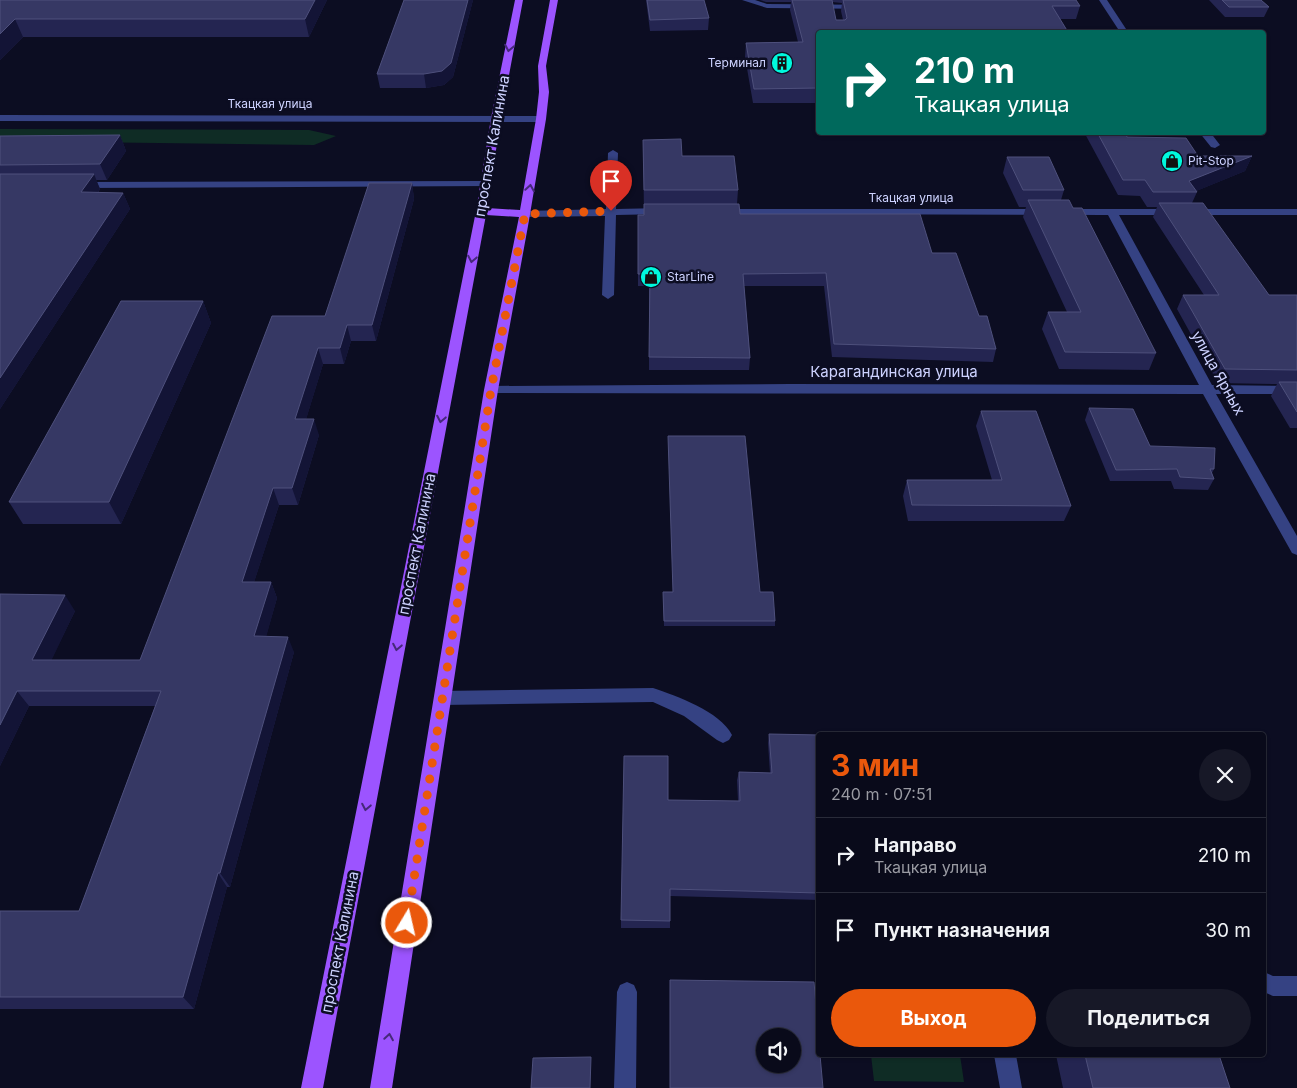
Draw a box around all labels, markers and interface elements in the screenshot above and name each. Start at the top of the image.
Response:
one-way arrow [505,43,515,52]
text: 210 m [914,49,1015,91]
icon: right [831,50,896,115]
building icon: Терминал [770,51,794,75]
place label: Терминал [708,55,766,70]
street label: проспект Калинина [470,74,513,218]
text: Ткацкая улица [914,91,1070,117]
street label: Ткацкая улица [228,96,312,111]
shop icon: Pit-Stop [1160,149,1184,173]
place label: Pit-Stop [1188,153,1234,168]
pin [590,160,632,211]
icon: arrive [597,167,625,195]
one-way arrow [524,183,534,192]
street label: Ткацкая улица [869,190,953,205]
one-way arrow [467,255,478,264]
shop icon: StarLine [639,265,663,289]
place label: StarLine [667,269,714,284]
street label: улица Ярных [1187,327,1249,418]
street label: Карагандинская улица [810,362,978,381]
one-way arrow [436,414,447,423]
street label: проспект Калинина [393,472,440,616]
one-way arrow [392,643,403,651]
text: 3 мин [831,747,919,783]
button: close [1199,749,1251,801]
text: 240 m · 07:51 [831,784,932,804]
one-way arrow [361,802,372,811]
text: Направо [874,834,957,857]
icon: right [831,841,859,869]
text: 210 m [1198,844,1251,867]
text: Ткацкая улица [874,857,987,877]
street label: проспект Калинина [316,870,363,1014]
position arrow [380,896,432,948]
icon: arrive [831,916,859,944]
text: Пункт назначения [874,919,1050,942]
text: 30 m [1205,919,1251,942]
button: Выход [831,989,1036,1047]
button: Поделиться [1046,989,1251,1047]
map controls [756,1028,801,1073]
button: sound [756,1028,801,1073]
one-way arrow [384,1032,394,1041]

